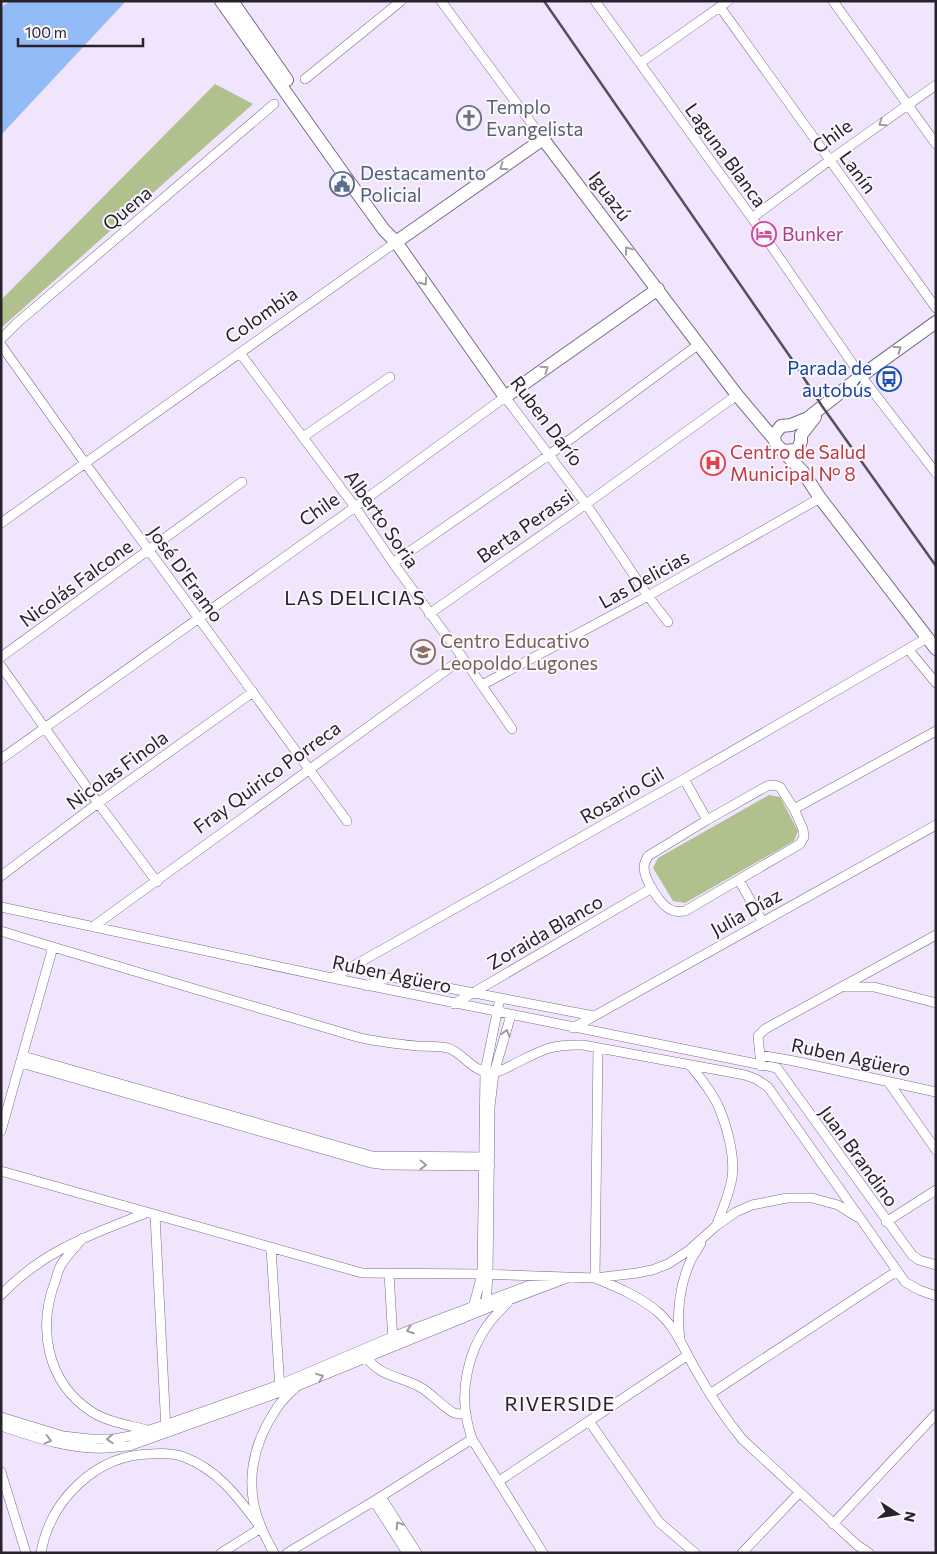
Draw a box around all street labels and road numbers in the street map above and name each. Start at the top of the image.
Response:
street label: Laguna Blanca [681,98,772,211]
street label: Chile [807,113,856,158]
street label: Lanín [835,146,882,198]
street label: Iguazú [584,166,637,225]
street label: Quena [97,180,156,235]
street label: Colombia [220,281,301,348]
street label: Ruben Darío [506,371,589,470]
street label: Alberto Soria [340,465,425,572]
street label: Berta Perassi [472,484,577,567]
street label: Chile [294,487,343,531]
street label: José D'Eramo [144,521,229,626]
street label: Nicolás Falcone [15,534,137,631]
street label: Las Delicias [595,544,693,613]
street label: Fray Quirico Porreca [189,715,345,838]
street label: Nicolas Finola [61,725,172,814]
street label: Rosario Gil [576,761,668,828]
street label: Julia Díaz [706,883,785,940]
street label: Zoraida Blanco [483,889,607,974]
street label: Ruben Agüero [330,950,454,997]
street label: Ruben Agüero [789,1033,913,1080]
street label: Juan Brandino [815,1101,904,1211]

